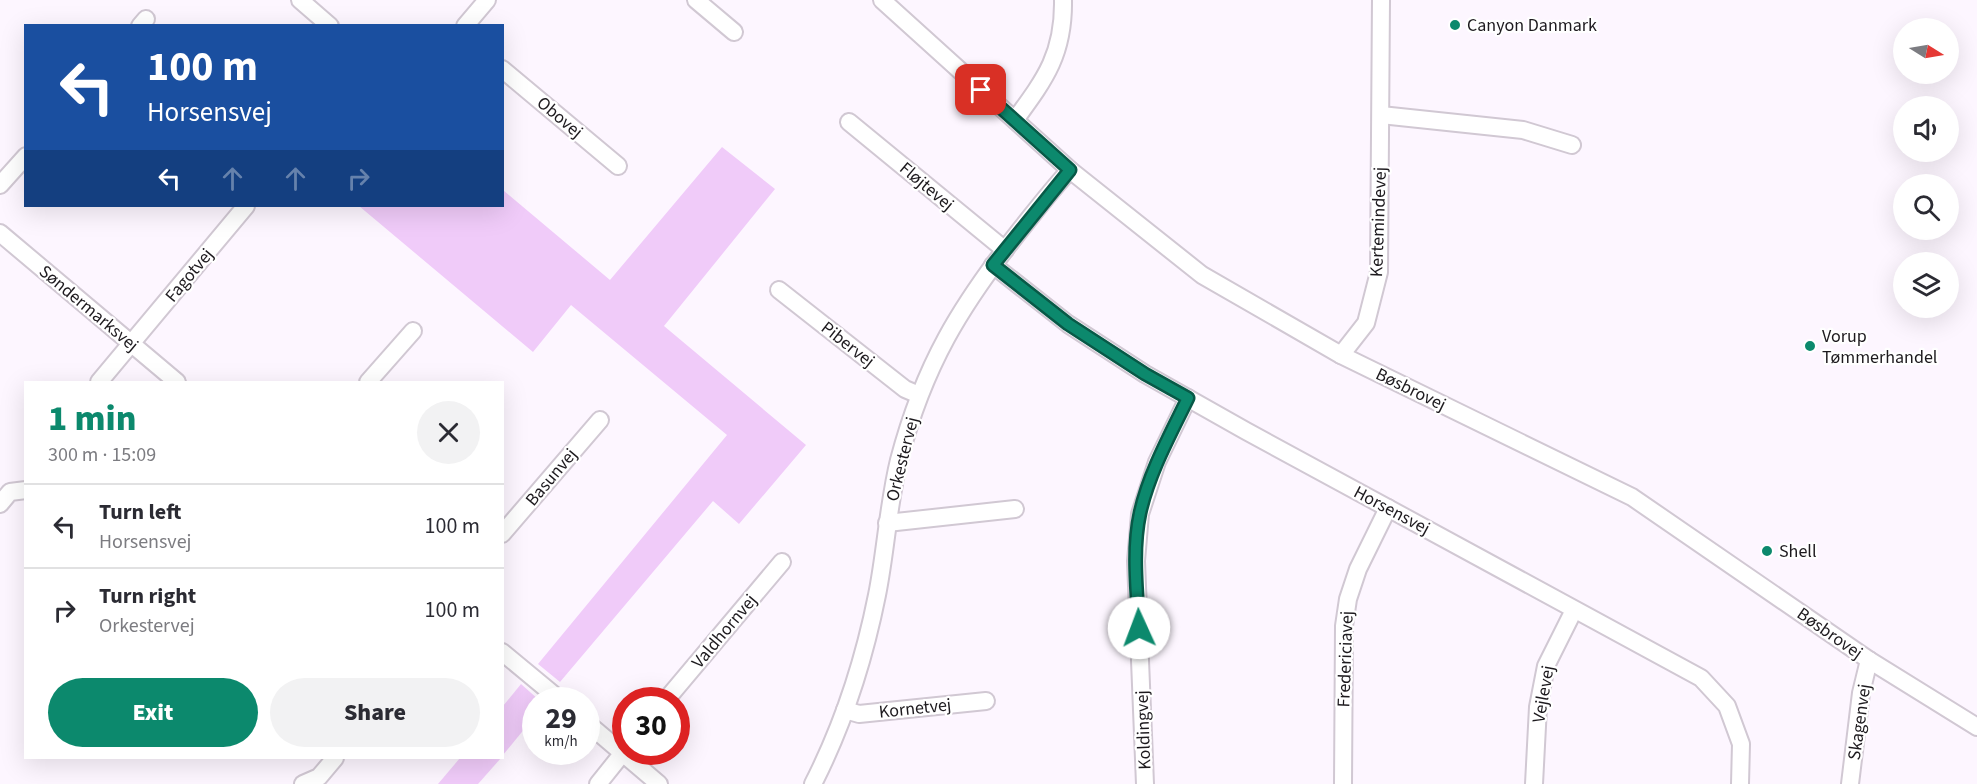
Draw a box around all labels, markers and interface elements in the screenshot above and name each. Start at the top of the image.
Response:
place label: Canyon Danmark [1467,13,1597,38]
marker: Canyon Danmark [1448,18,1462,32]
north arrow [1893,18,1959,84]
map controls [1893,18,1959,318]
text: 100 m [147,37,258,97]
icon: left [48,48,126,126]
pin [955,64,1006,115]
icon: arrive [964,73,997,106]
street label: Obovej [531,91,588,144]
text: Horsensvej [147,93,272,132]
button: sound [1893,96,1959,162]
street label: Fløjtevej [894,156,959,217]
icon: left [153,162,186,195]
icon: ahead [216,162,249,195]
icon: ahead [279,162,312,195]
icon: right [342,162,375,195]
street label: Kertemindevej [1364,167,1393,277]
button: search [1893,174,1959,240]
street label: Fagotvej [159,243,219,308]
button: layers [1893,252,1959,318]
street label: Søndermarksvej [34,259,144,357]
street label: Pibervej [816,315,880,373]
place label: Vorup Tømmerhandel [1822,324,1937,370]
marker: Vorup Tømmerhandel [1803,339,1817,353]
street label: Bøsbrovej [1371,362,1450,417]
text: 1 min [48,393,136,444]
button: close [417,401,480,464]
street label: Orkestervej [880,414,925,504]
text: 300 m · 15:09 [48,441,156,469]
street label: Basunvej [520,443,583,512]
street label: Horsensvej [1349,480,1434,541]
text: Turn left [99,496,181,528]
icon: left [48,510,81,543]
text: 100 m [425,510,480,542]
text: Horsensvej [99,528,192,556]
place label: Shell [1779,539,1817,564]
marker: Shell [1760,544,1774,558]
text: Turn right [99,580,196,612]
street label: Valdhornvej [686,589,763,674]
icon: right [48,594,81,627]
text: 100 m [425,594,480,626]
position arrow [1107,596,1171,660]
street label: Bøsbrovej [1792,602,1868,665]
street label: Fredericiavej [1331,610,1360,708]
text: Orkestervej [99,612,195,640]
street label: Vejlevej [1526,664,1561,725]
button: Exit [48,678,258,747]
button: Share [270,678,480,747]
street label: Skagenvej [1842,682,1877,762]
speed limit sign: 30 [612,687,690,765]
street label: Koldingvej [1130,690,1157,770]
street label: Kornetvej [878,692,953,725]
text: 29 [545,697,577,740]
text: km/h [544,731,578,752]

